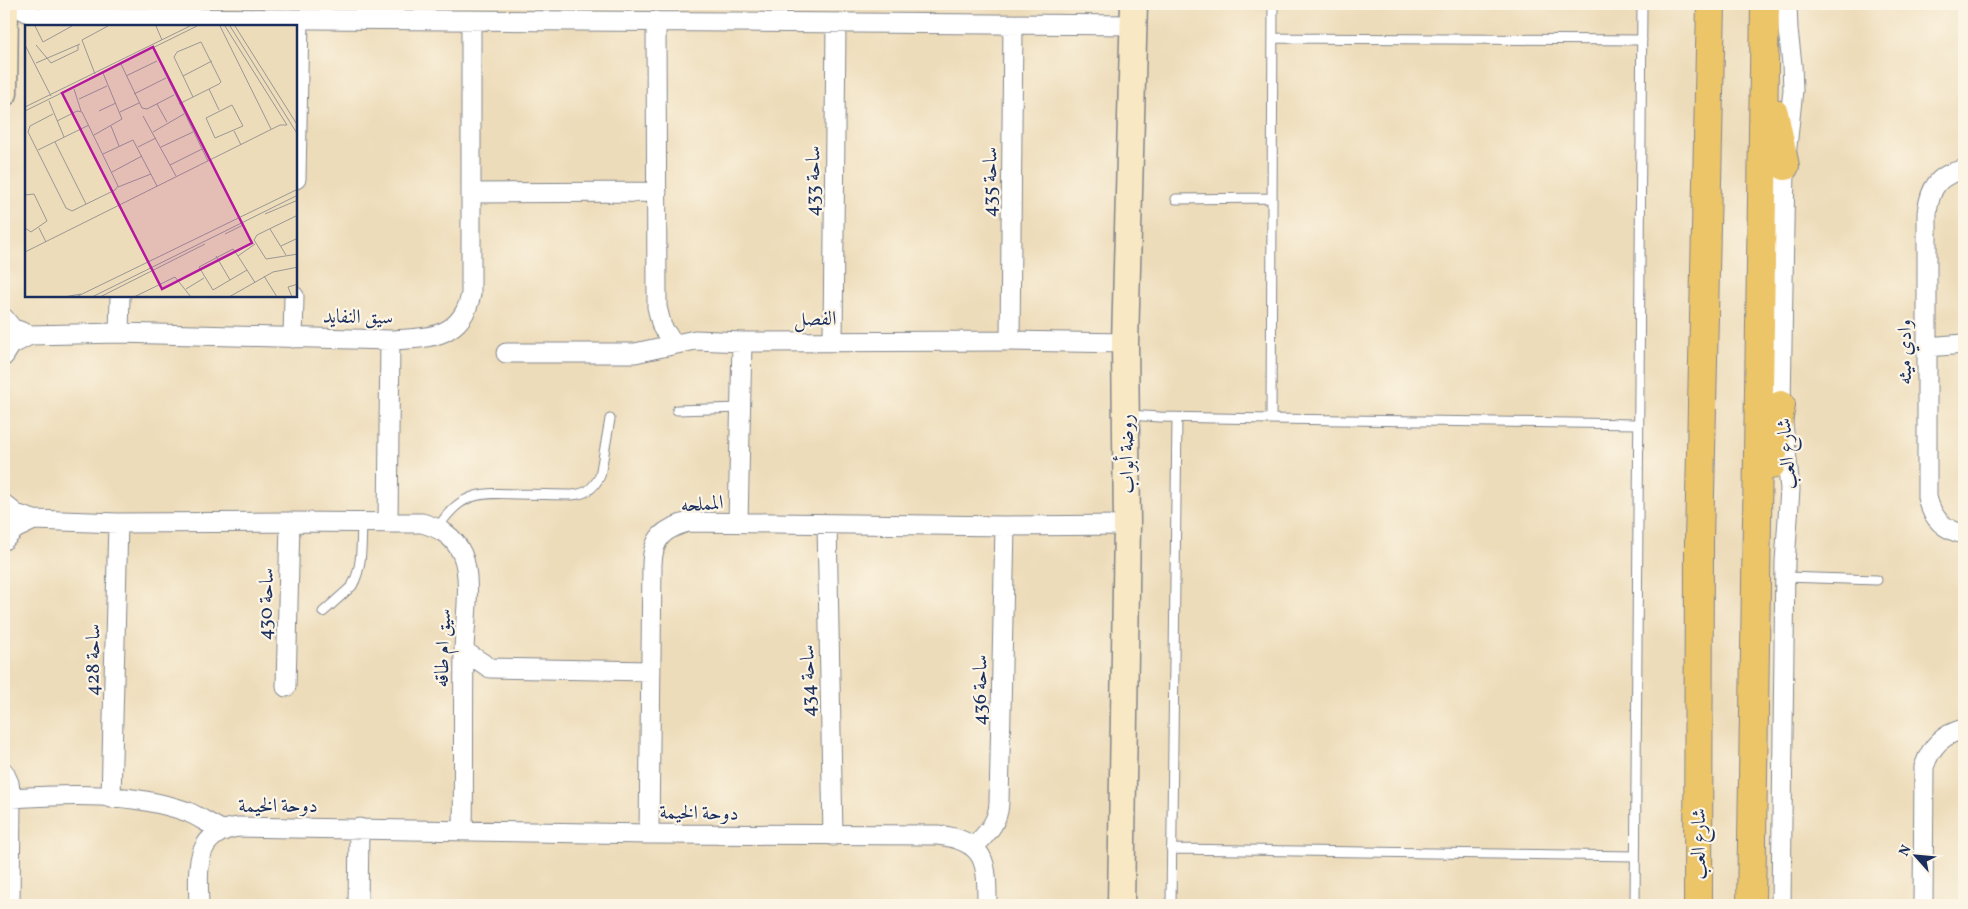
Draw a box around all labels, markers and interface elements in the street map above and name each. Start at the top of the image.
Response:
inset map [25,25,298,298]
street label: ساحة 433 [799,145,829,217]
street label: ساحة 435 [976,146,1006,218]
street label: سيق النفايد [323,303,393,333]
street label: الفصل [793,306,837,334]
street label: وادي ميثه [1892,319,1920,385]
street label: روضة أبواب [1111,414,1143,494]
street label: شارع العب [1771,417,1807,491]
street label: المملحه [680,490,725,520]
street label: ساحة 430 [252,567,282,641]
street label: سيق ام طاقه [429,608,461,688]
street label: ساحة 428 [79,624,109,697]
street label: ساحة 434 [794,644,824,718]
street label: ساحة 436 [966,654,996,726]
street label: دوحة الخيمة [238,793,318,821]
street label: دوحة الخيمة [659,799,739,829]
street label: شارع العب [1686,808,1716,880]
north arrow [1890,832,1940,882]
text: N [1895,842,1917,860]

